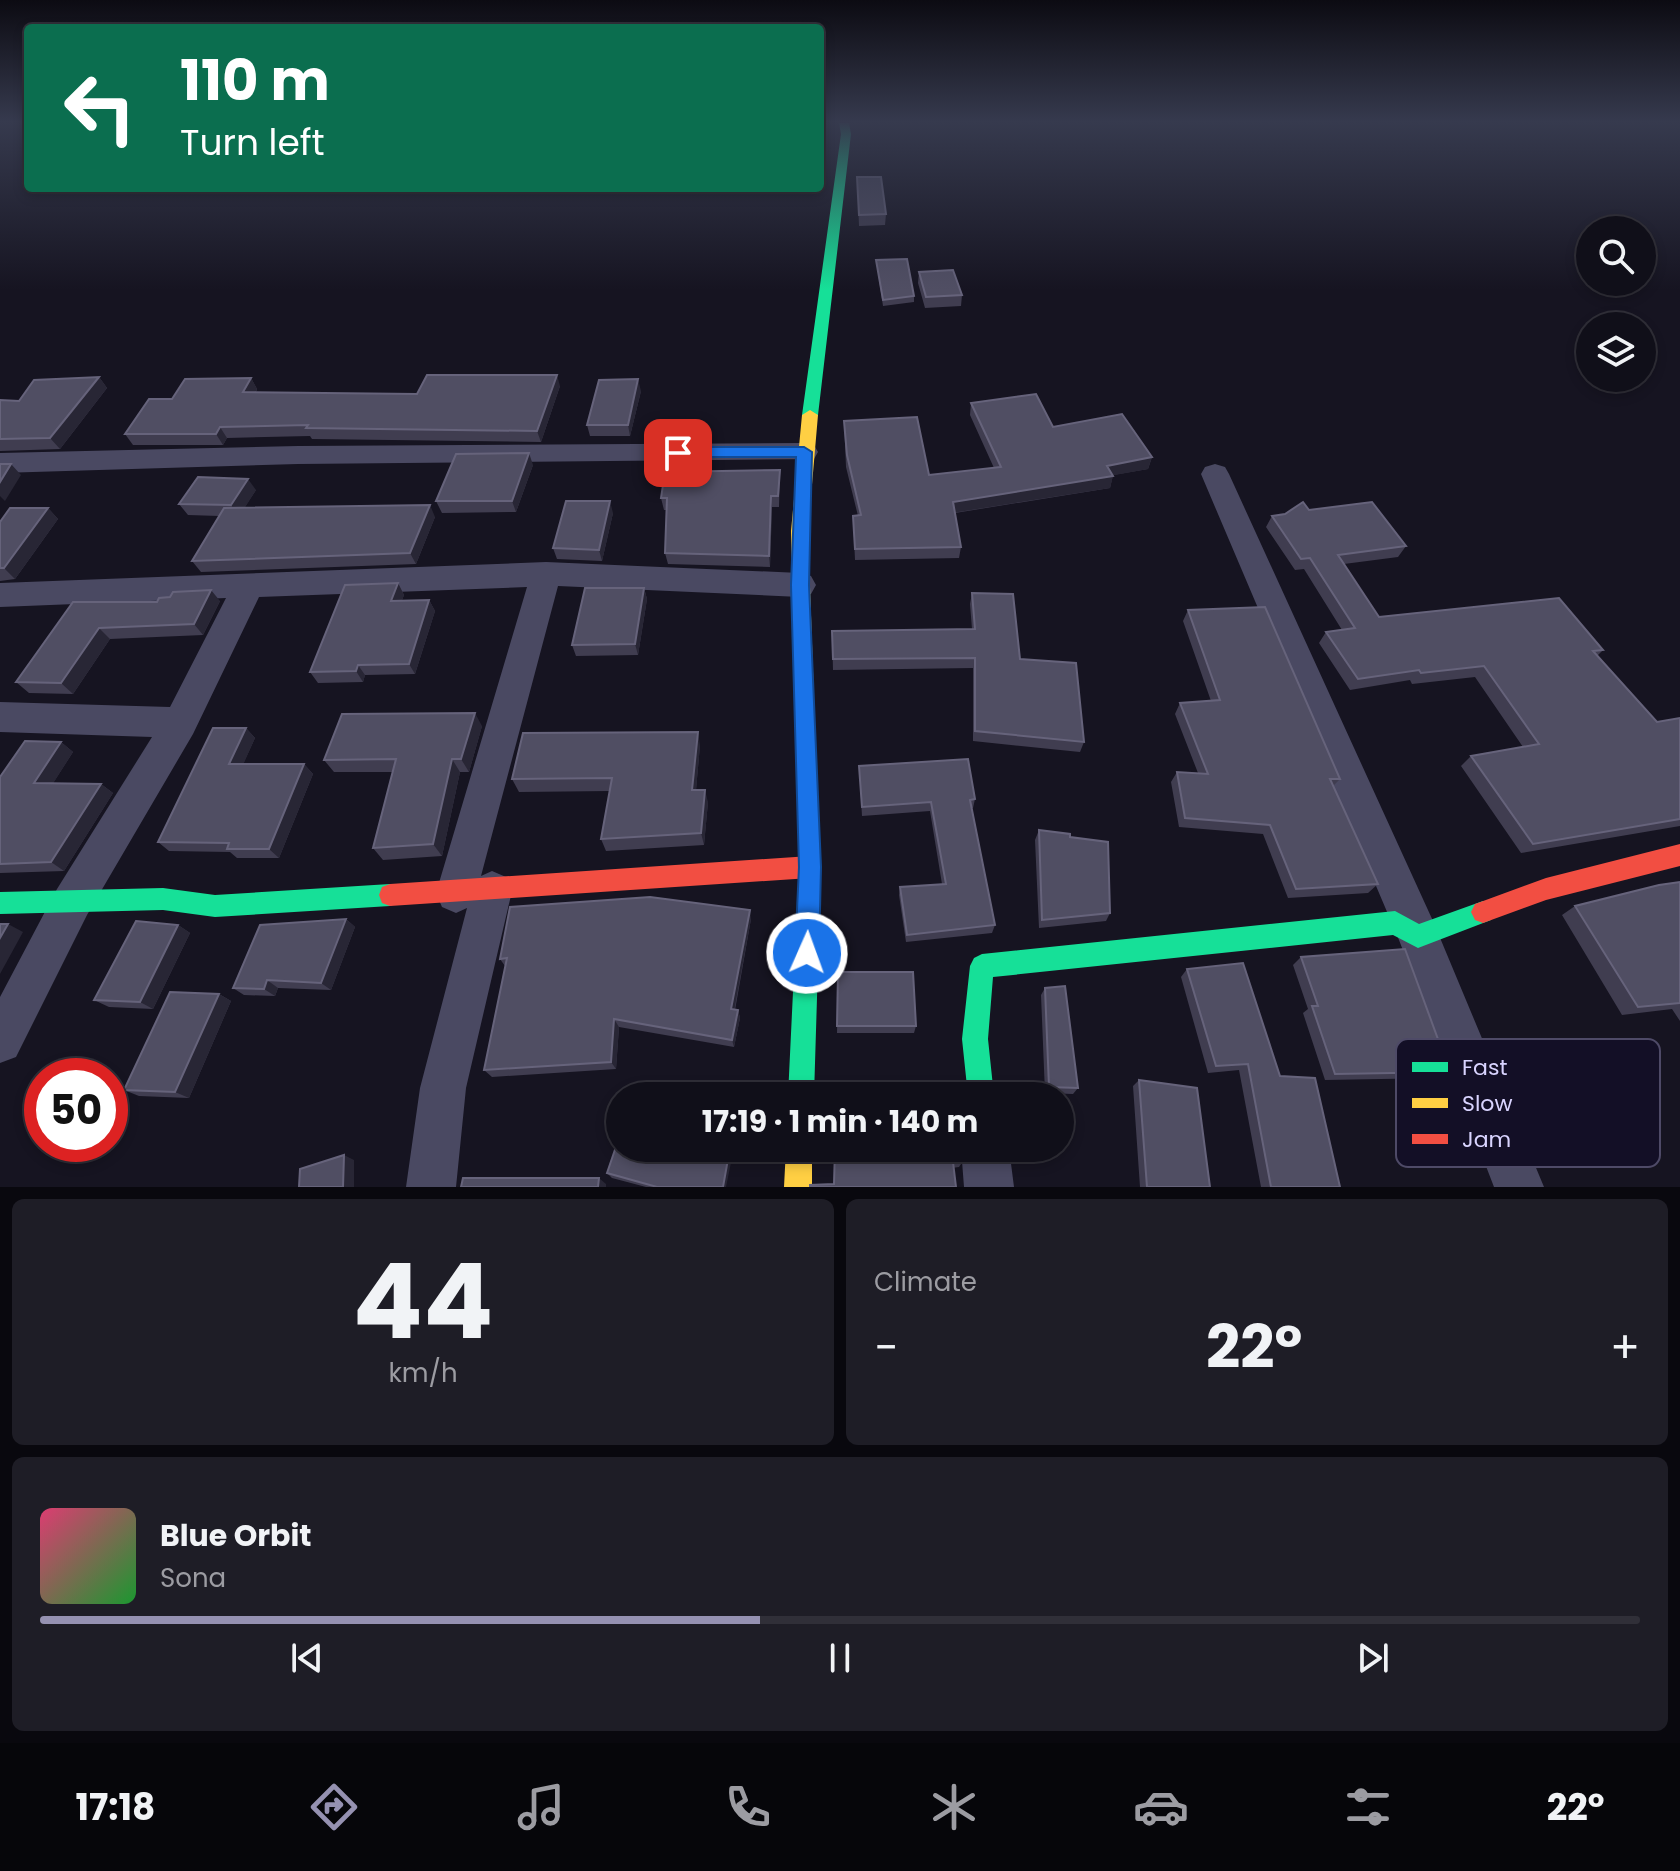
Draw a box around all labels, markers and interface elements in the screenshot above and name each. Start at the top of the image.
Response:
text: 110 m [180,41,330,120]
icon: left [48,56,152,160]
text: Turn left [180,117,325,168]
map controls [1576,216,1656,392]
button: search [1576,216,1656,296]
button: layers [1576,312,1656,392]
pin [644,419,712,487]
icon: arrive [656,431,700,475]
position arrow [765,911,849,995]
legend [1396,1039,1660,1167]
text: Fast [1462,1052,1507,1083]
speed limit sign: 50 [24,1058,128,1162]
text: Slow [1462,1088,1512,1119]
text: 17:19 · 1 min · 140 m [702,1100,978,1143]
text: Jam [1462,1124,1511,1155]
text: 44 [353,1229,493,1374]
text: Climate [874,1264,977,1300]
text: 22° [1206,1305,1302,1389]
text: − [874,1317,898,1378]
text: + [1610,1317,1640,1378]
text: km/h [388,1355,458,1391]
text: Blue Orbit [160,1514,312,1557]
text: Sona [160,1560,226,1596]
icon: previous [285,1636,329,1680]
icon: pause [818,1636,862,1680]
icon: next [1351,1636,1395,1680]
icon: directions [306,1779,362,1835]
icon: music [513,1779,569,1835]
icon: phone [720,1779,776,1835]
icon: climate [926,1779,982,1835]
icon: car [1133,1779,1189,1835]
icon: filters [1340,1779,1396,1835]
text: 17:18 [75,1782,155,1833]
text: 22° [1547,1782,1605,1833]

